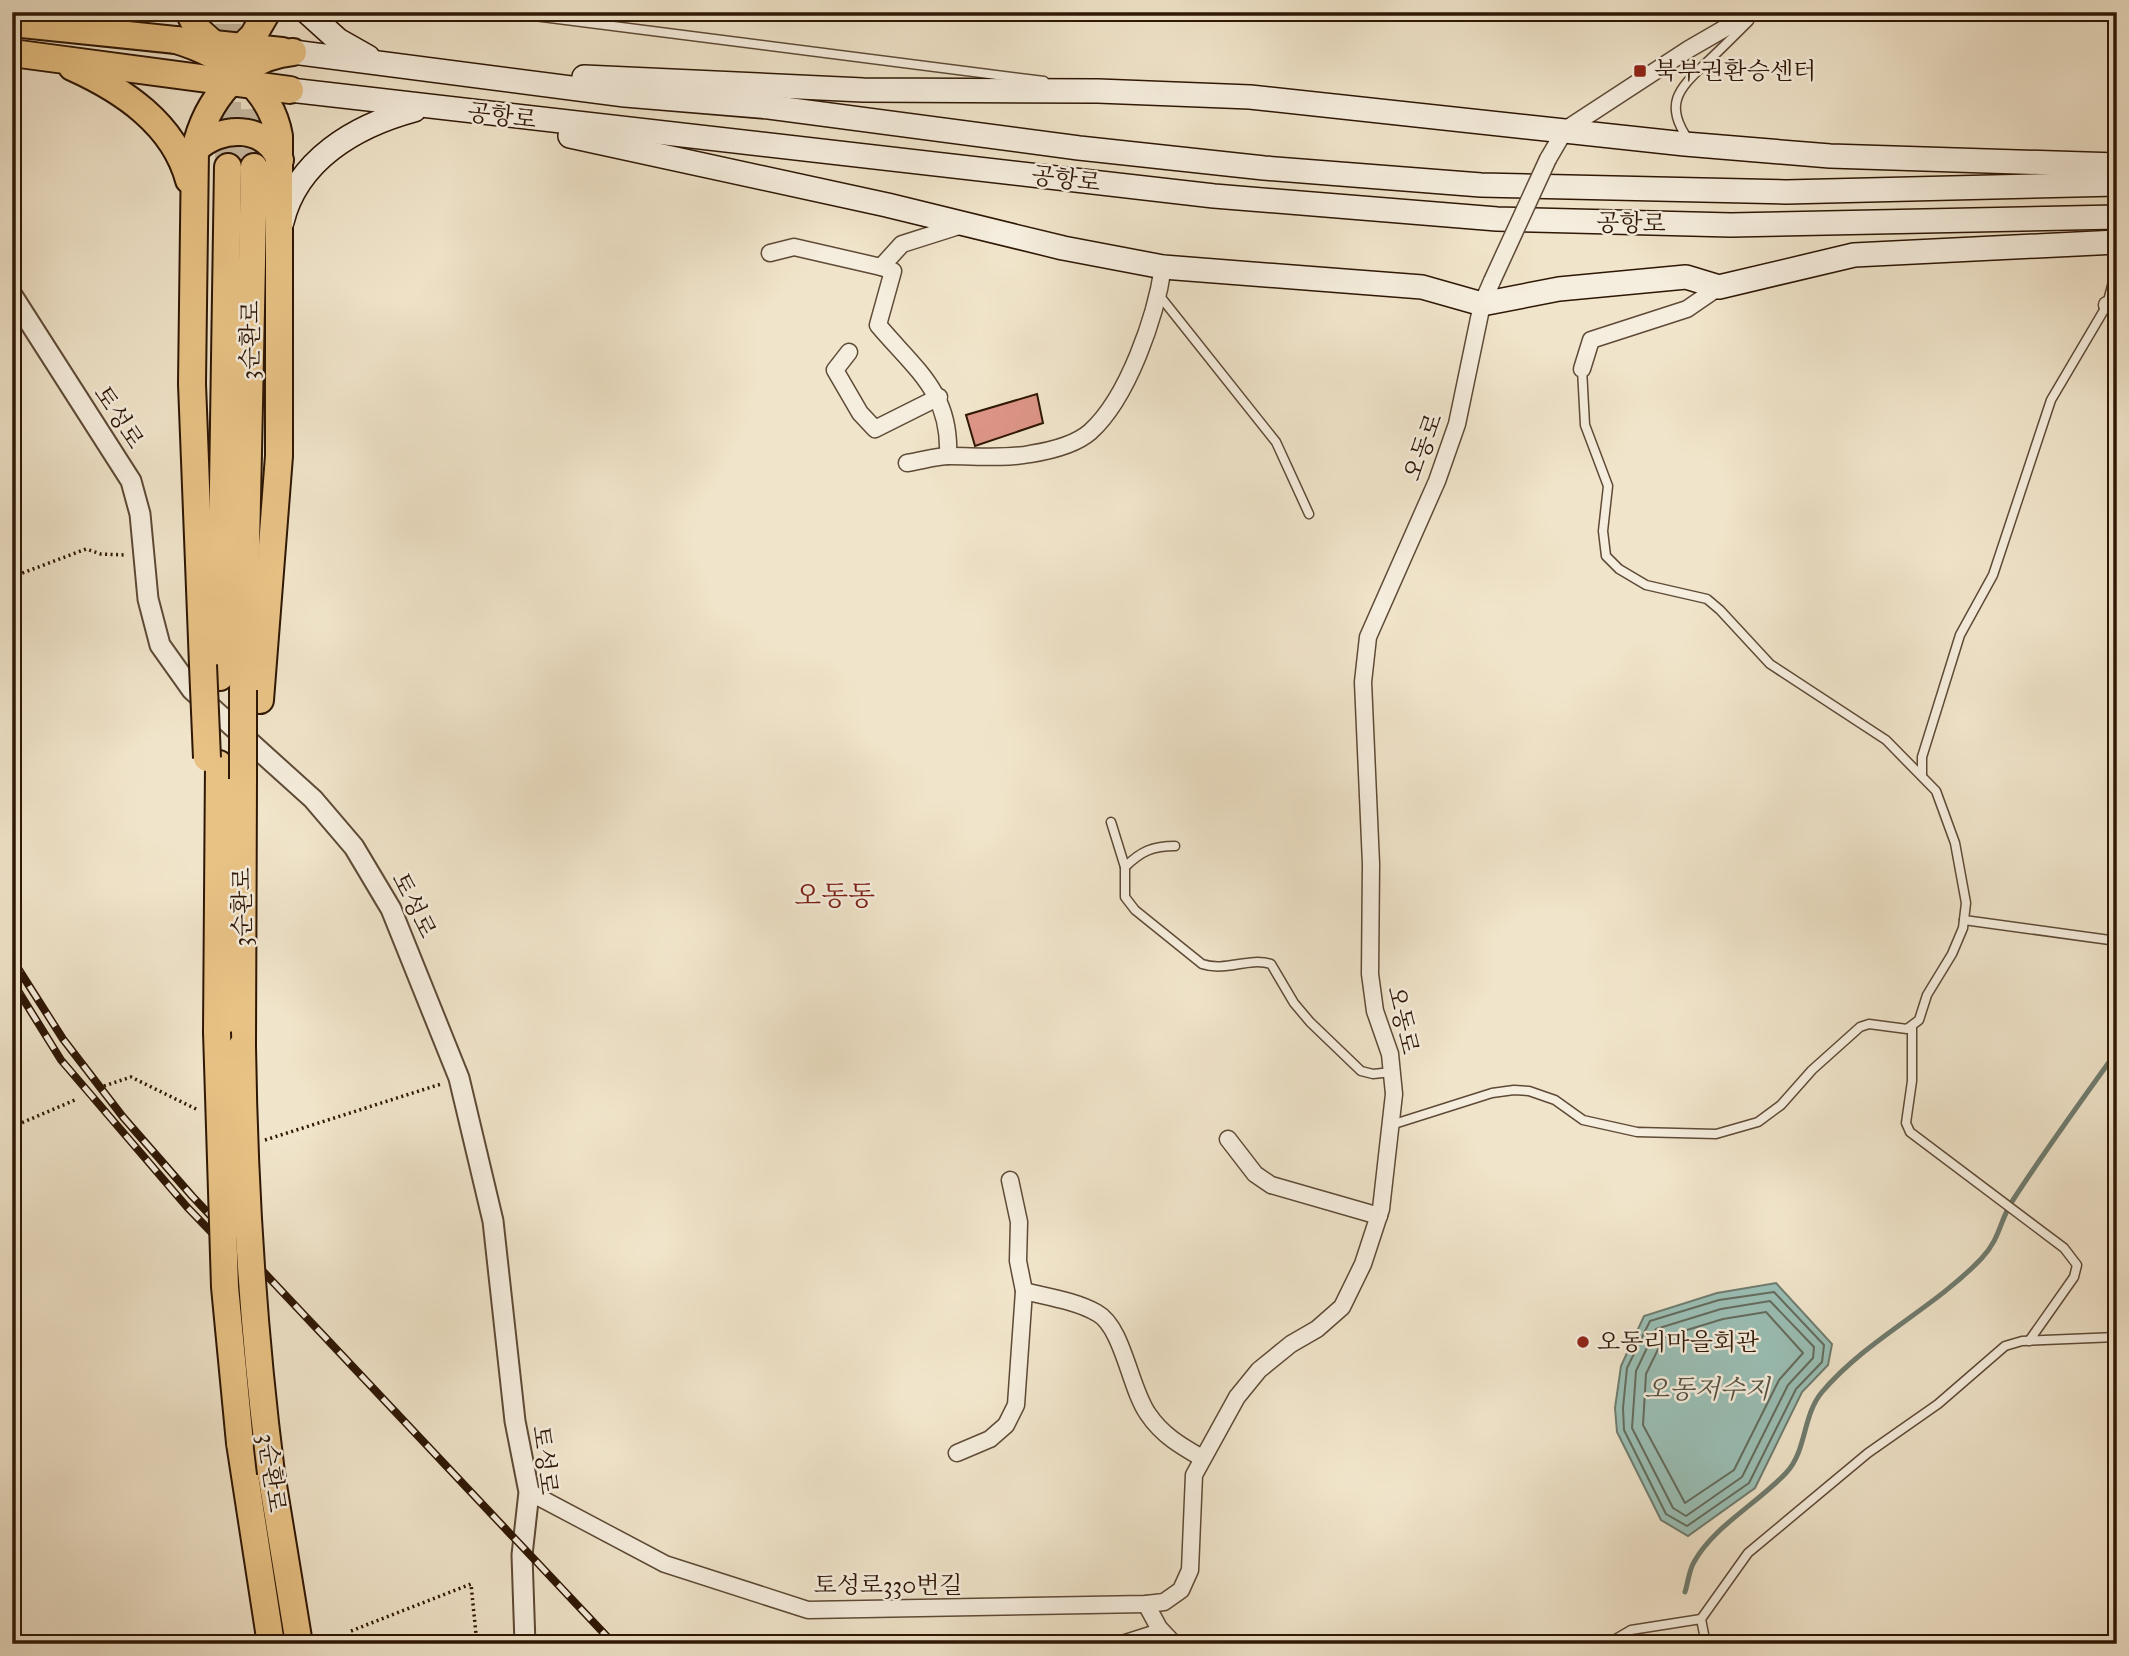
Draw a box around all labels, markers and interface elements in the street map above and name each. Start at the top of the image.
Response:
place label: 북부권환승센터 [1654,56,1816,86]
marker: 북부권환승센터 [1632,63,1648,79]
street label: 공항로 [466,97,538,135]
street label: 공항로 [1030,160,1102,198]
street label: 공항로 [1596,207,1666,239]
street label: 3순환로 [234,300,266,380]
street label: 토성로 [87,380,151,454]
street label: 오동로 [1397,409,1449,485]
street label: 3순환로 [227,867,257,947]
street label: 토성로 [385,867,443,943]
district label: 오동동 [794,878,876,913]
street label: 오동로 [1381,983,1425,1057]
place label: 오동리마을회관 [1597,1327,1759,1357]
marker: 오동리마을회관 [1575,1334,1591,1350]
water label: 오동저수지 [1644,1373,1772,1405]
street label: 토성로 [526,1424,564,1496]
street label: 3순환로 [252,1432,292,1514]
street label: 토성로330번길 [813,1570,963,1600]

